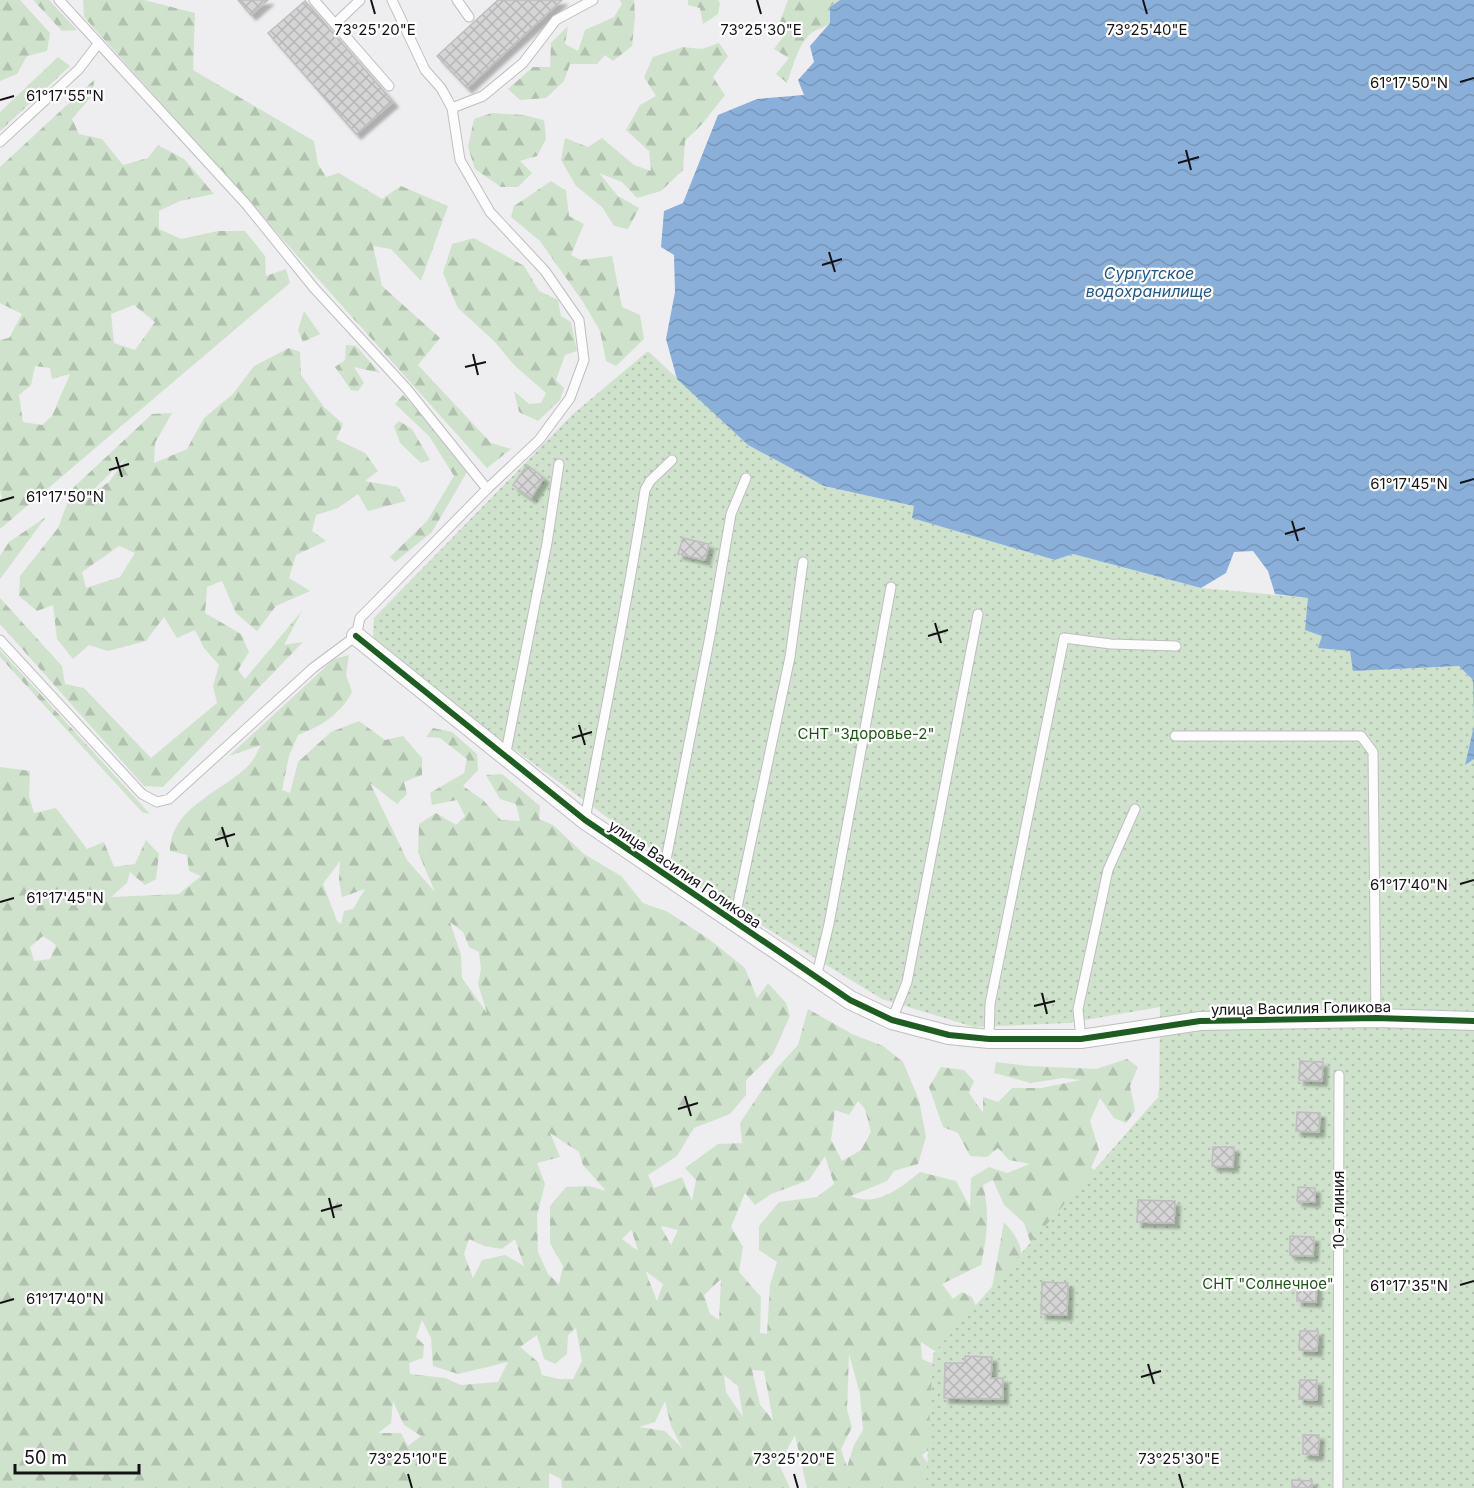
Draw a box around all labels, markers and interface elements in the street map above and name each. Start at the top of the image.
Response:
text: 73°25'20"E [334,20,416,39]
text: 73°25'30"E [720,20,802,39]
text: 73°25'40"E [1106,20,1188,39]
text: 61°17'50"N [1370,73,1448,92]
text: 61°17'55"N [26,86,104,105]
water label: Сургутское водохранилище [1086,263,1212,301]
text: 61°17'45"N [1370,474,1448,493]
text: 61°17'50"N [26,487,104,506]
park label: СНТ "Здоровье-2" [798,724,934,743]
street label: улица Василия Голикова [605,816,765,932]
text: 61°17'40"N [1370,875,1448,894]
text: 61°17'45"N [26,888,104,907]
street label: улица Василия Голикова [1211,997,1391,1019]
street label: 10-я линия [1329,1171,1348,1249]
park label: СНТ "Солнечное" [1202,1274,1334,1293]
text: 61°17'35"N [1370,1276,1448,1295]
text: 61°17'40"N [26,1289,104,1308]
scale bar [15,1437,140,1475]
text: 50 m [24,1447,67,1468]
text: 73°25'10"E [369,1449,447,1468]
text: 73°25'20"E [753,1449,835,1468]
text: 73°25'30"E [1138,1449,1220,1468]

